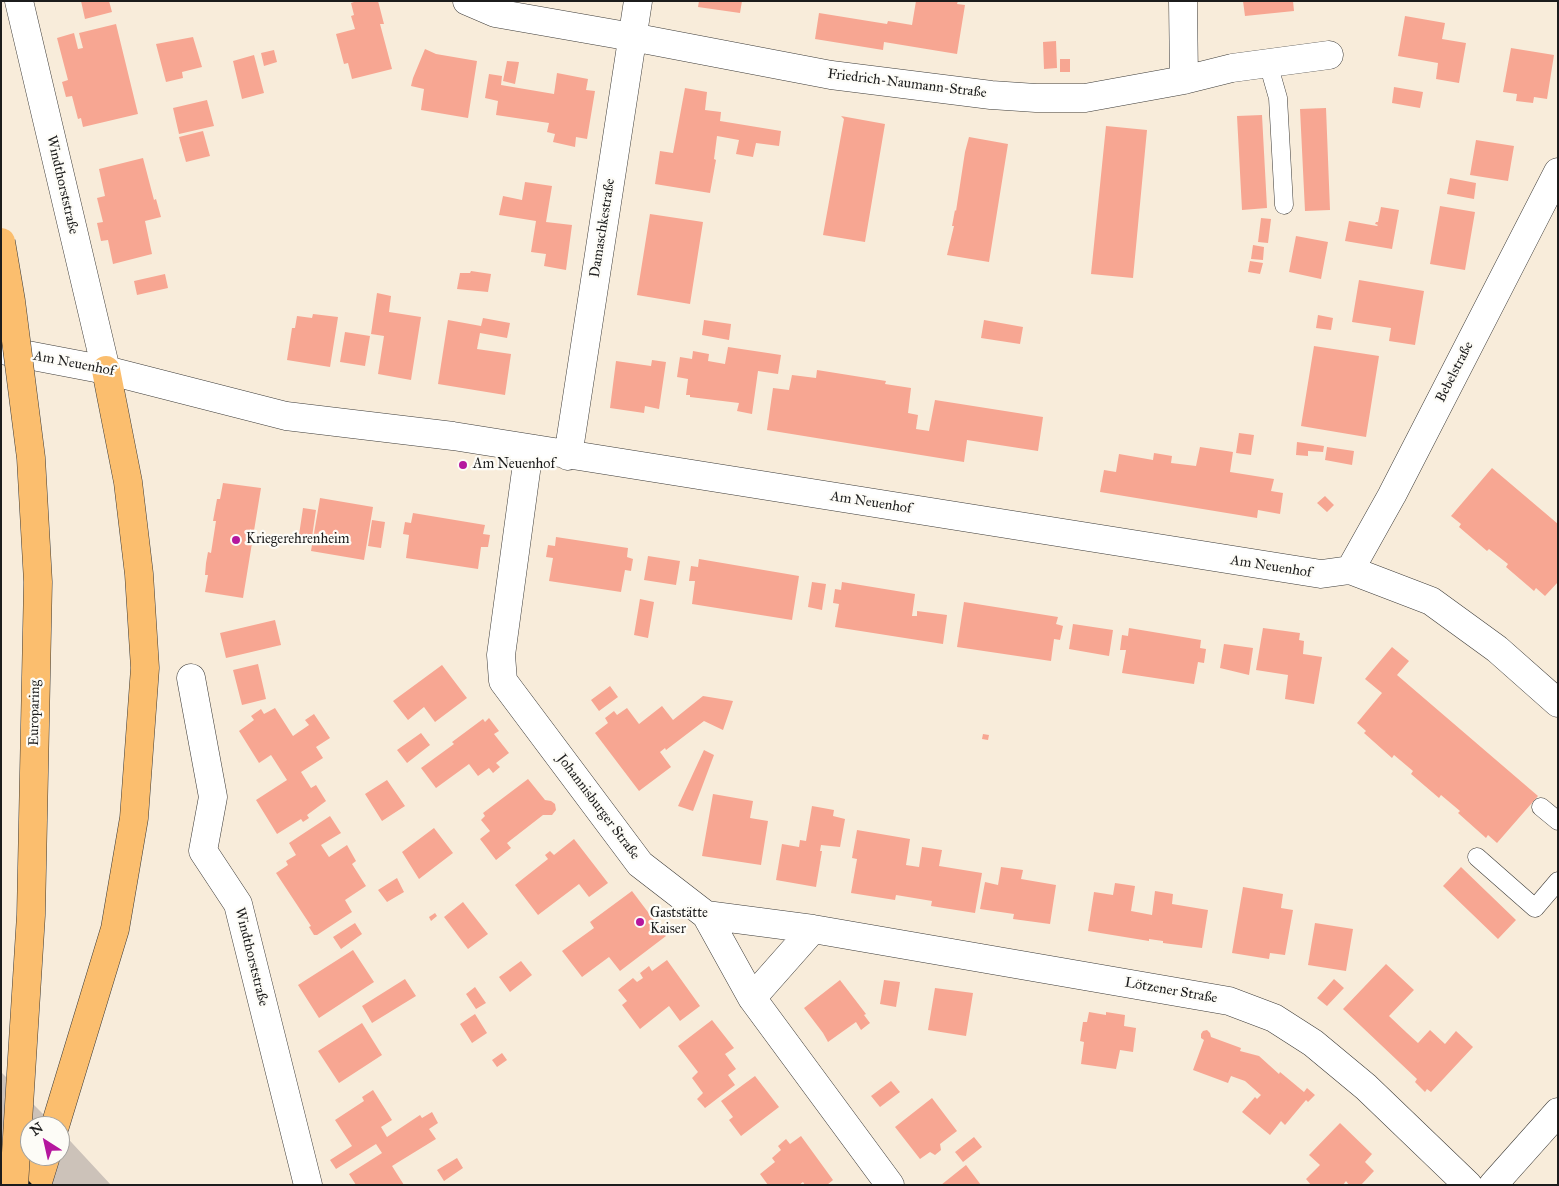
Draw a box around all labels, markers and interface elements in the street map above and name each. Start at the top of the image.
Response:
street label: Friedrich-Naumann-Straße [827,66,987,102]
street label: Windthorststraße [42,134,82,236]
street label: Damaschkestraße [587,177,619,279]
street label: Bebelstraße [1433,339,1477,405]
street label: Am Neuenhof [32,348,116,380]
place label: Am Neuenhof [473,457,555,473]
marker: Am Neuenhof [457,459,469,471]
street label: Am Neuenhof [829,488,913,518]
place label: Kriegerehrenheim [246,532,350,548]
marker: Kriegerehrenheim [230,534,242,546]
street label: Am Neuenhof [1229,552,1313,582]
street label: Europaring [26,680,44,746]
street label: Johannisburger Straße [553,751,643,863]
street label: Windthorststraße [231,906,271,1008]
place label: Gaststätte Kaiser [650,906,708,939]
marker: Gaststätte Kaiser [634,916,646,928]
street label: Lötzener Straße [1123,975,1219,1007]
north arrow [20,1116,70,1166]
text: N [27,1119,46,1139]

